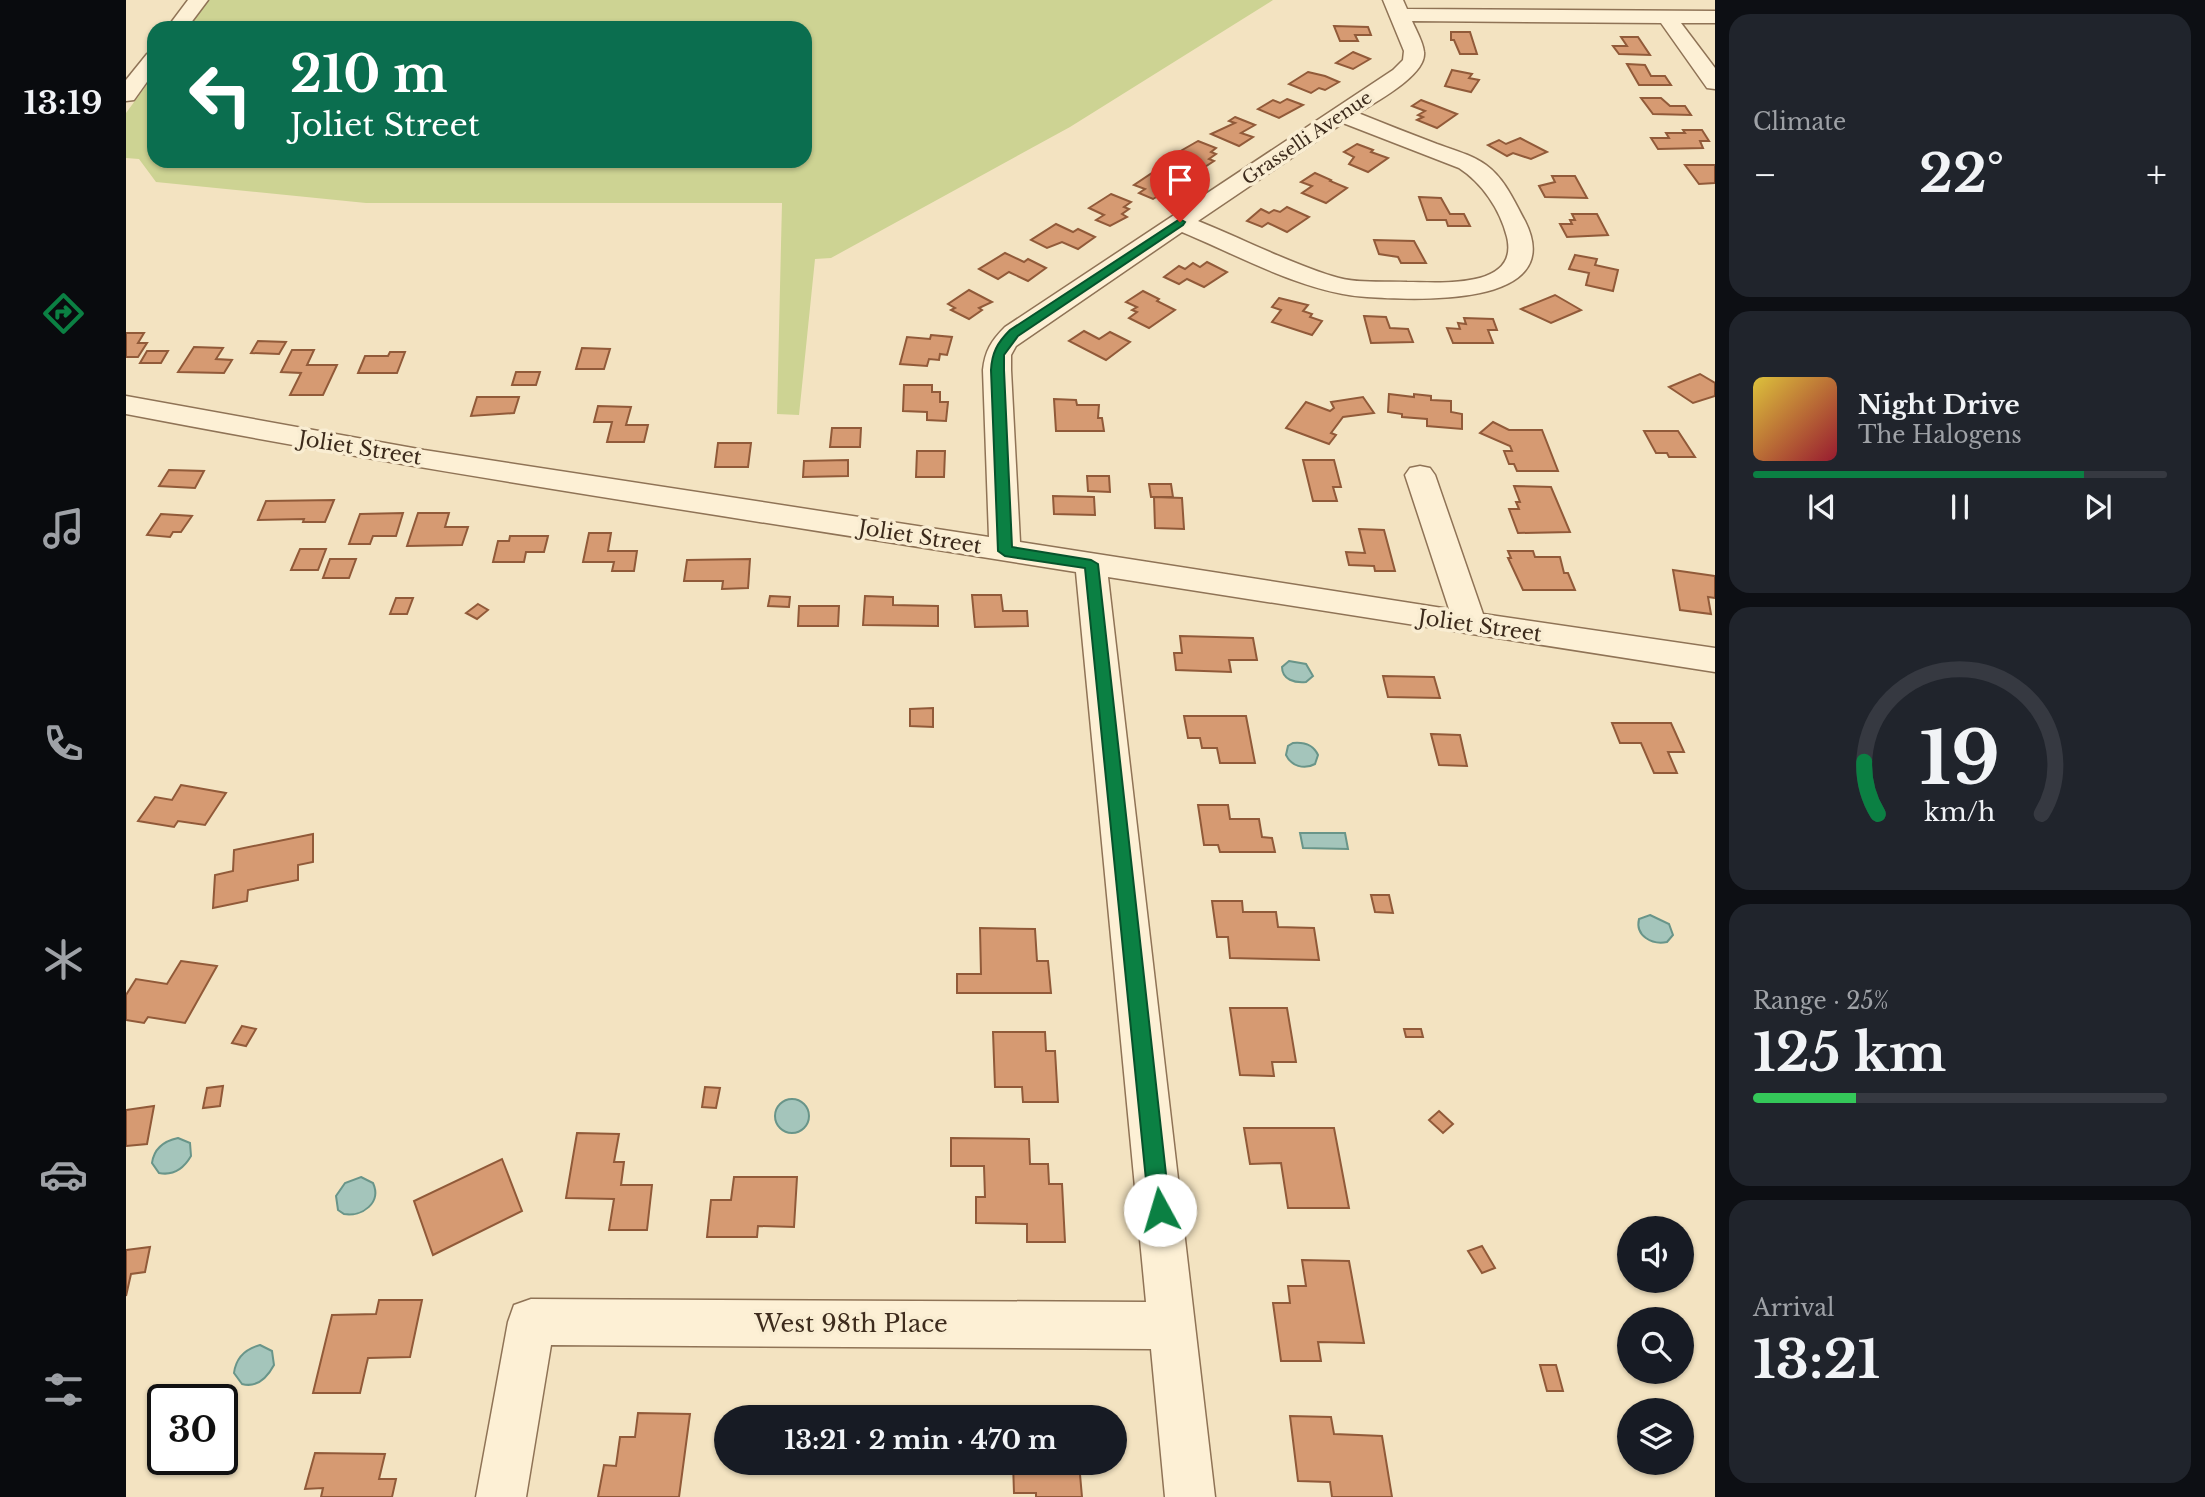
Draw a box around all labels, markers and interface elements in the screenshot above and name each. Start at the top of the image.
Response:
text: 210 m [290,44,448,105]
icon: left [175,49,266,140]
text: 13:19 [24,83,102,123]
street label: Grasselli Avenue [1238,86,1376,190]
text: Joliet Street [290,105,480,145]
text: Climate [1753,108,1846,136]
text: 22° [1919,142,2004,206]
pin [1150,150,1210,222]
text: − [1753,151,1777,198]
text: + [2146,151,2167,198]
icon: arrive [1161,161,1199,199]
icon: directions [39,289,88,338]
text: Night Drive [1858,389,2020,421]
text: The Halogens [1858,421,2022,449]
street label: Joliet Street [293,425,424,471]
icon: previous [1803,488,1841,526]
icon: pause [1941,488,1979,526]
icon: next [2079,488,2117,526]
icon: music [39,504,88,553]
street label: Joliet Street [853,514,984,560]
street label: Joliet Street [1414,604,1544,648]
text: 19 [1920,714,2000,805]
icon: phone [39,719,88,768]
text: km/h [1925,797,1995,828]
icon: climate [39,935,88,984]
text: Range · 25% [1753,987,1889,1015]
text: 125 km [1753,1021,1946,1085]
icon: car [39,1150,88,1199]
position arrow [1123,1173,1197,1247]
map controls [1617,1216,1694,1475]
button: sound [1617,1216,1694,1293]
text: Arrival [1753,1294,1834,1322]
button: search [1617,1307,1694,1384]
street label: West 98th Place [753,1309,948,1338]
text: 13:21 [1753,1328,1880,1392]
icon: filters [39,1365,88,1414]
speed limit sign: 30 [147,1384,238,1475]
button: layers [1617,1398,1694,1475]
text: 13:21 · 2 min · 470 m [784,1424,1057,1456]

